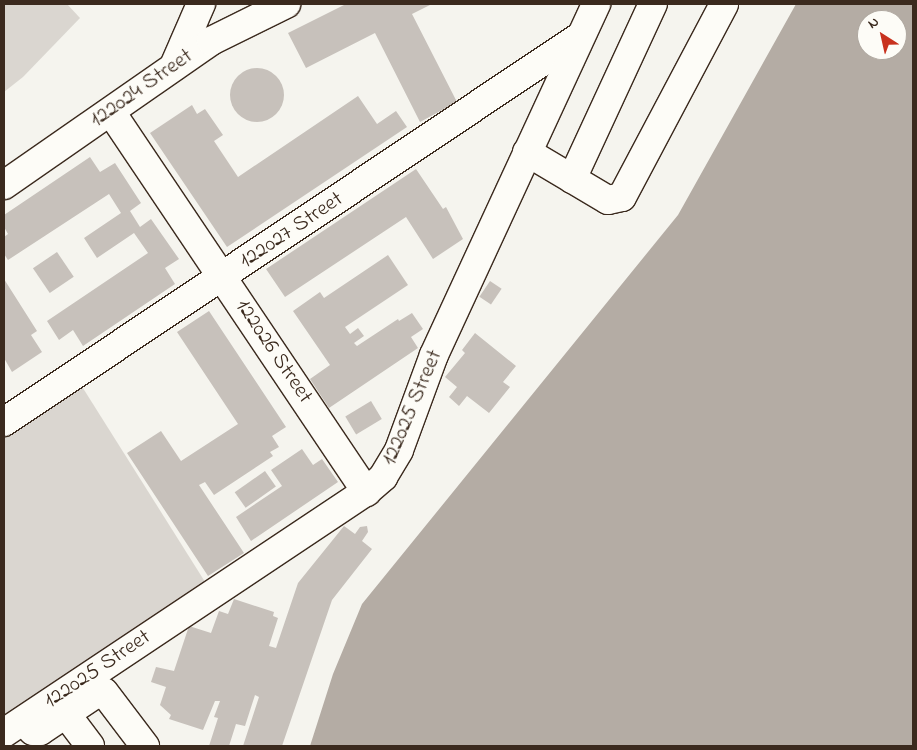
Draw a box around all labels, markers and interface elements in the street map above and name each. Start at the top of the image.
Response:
north arrow [857,10,907,60]
text: N [864,12,884,34]
street label: 122024 Street [86,44,198,134]
street label: 122027 Street [235,187,349,275]
street label: 122026 Street [229,295,317,409]
street label: 122025 Street [377,346,449,470]
street label: 122025 Street [40,625,156,715]

